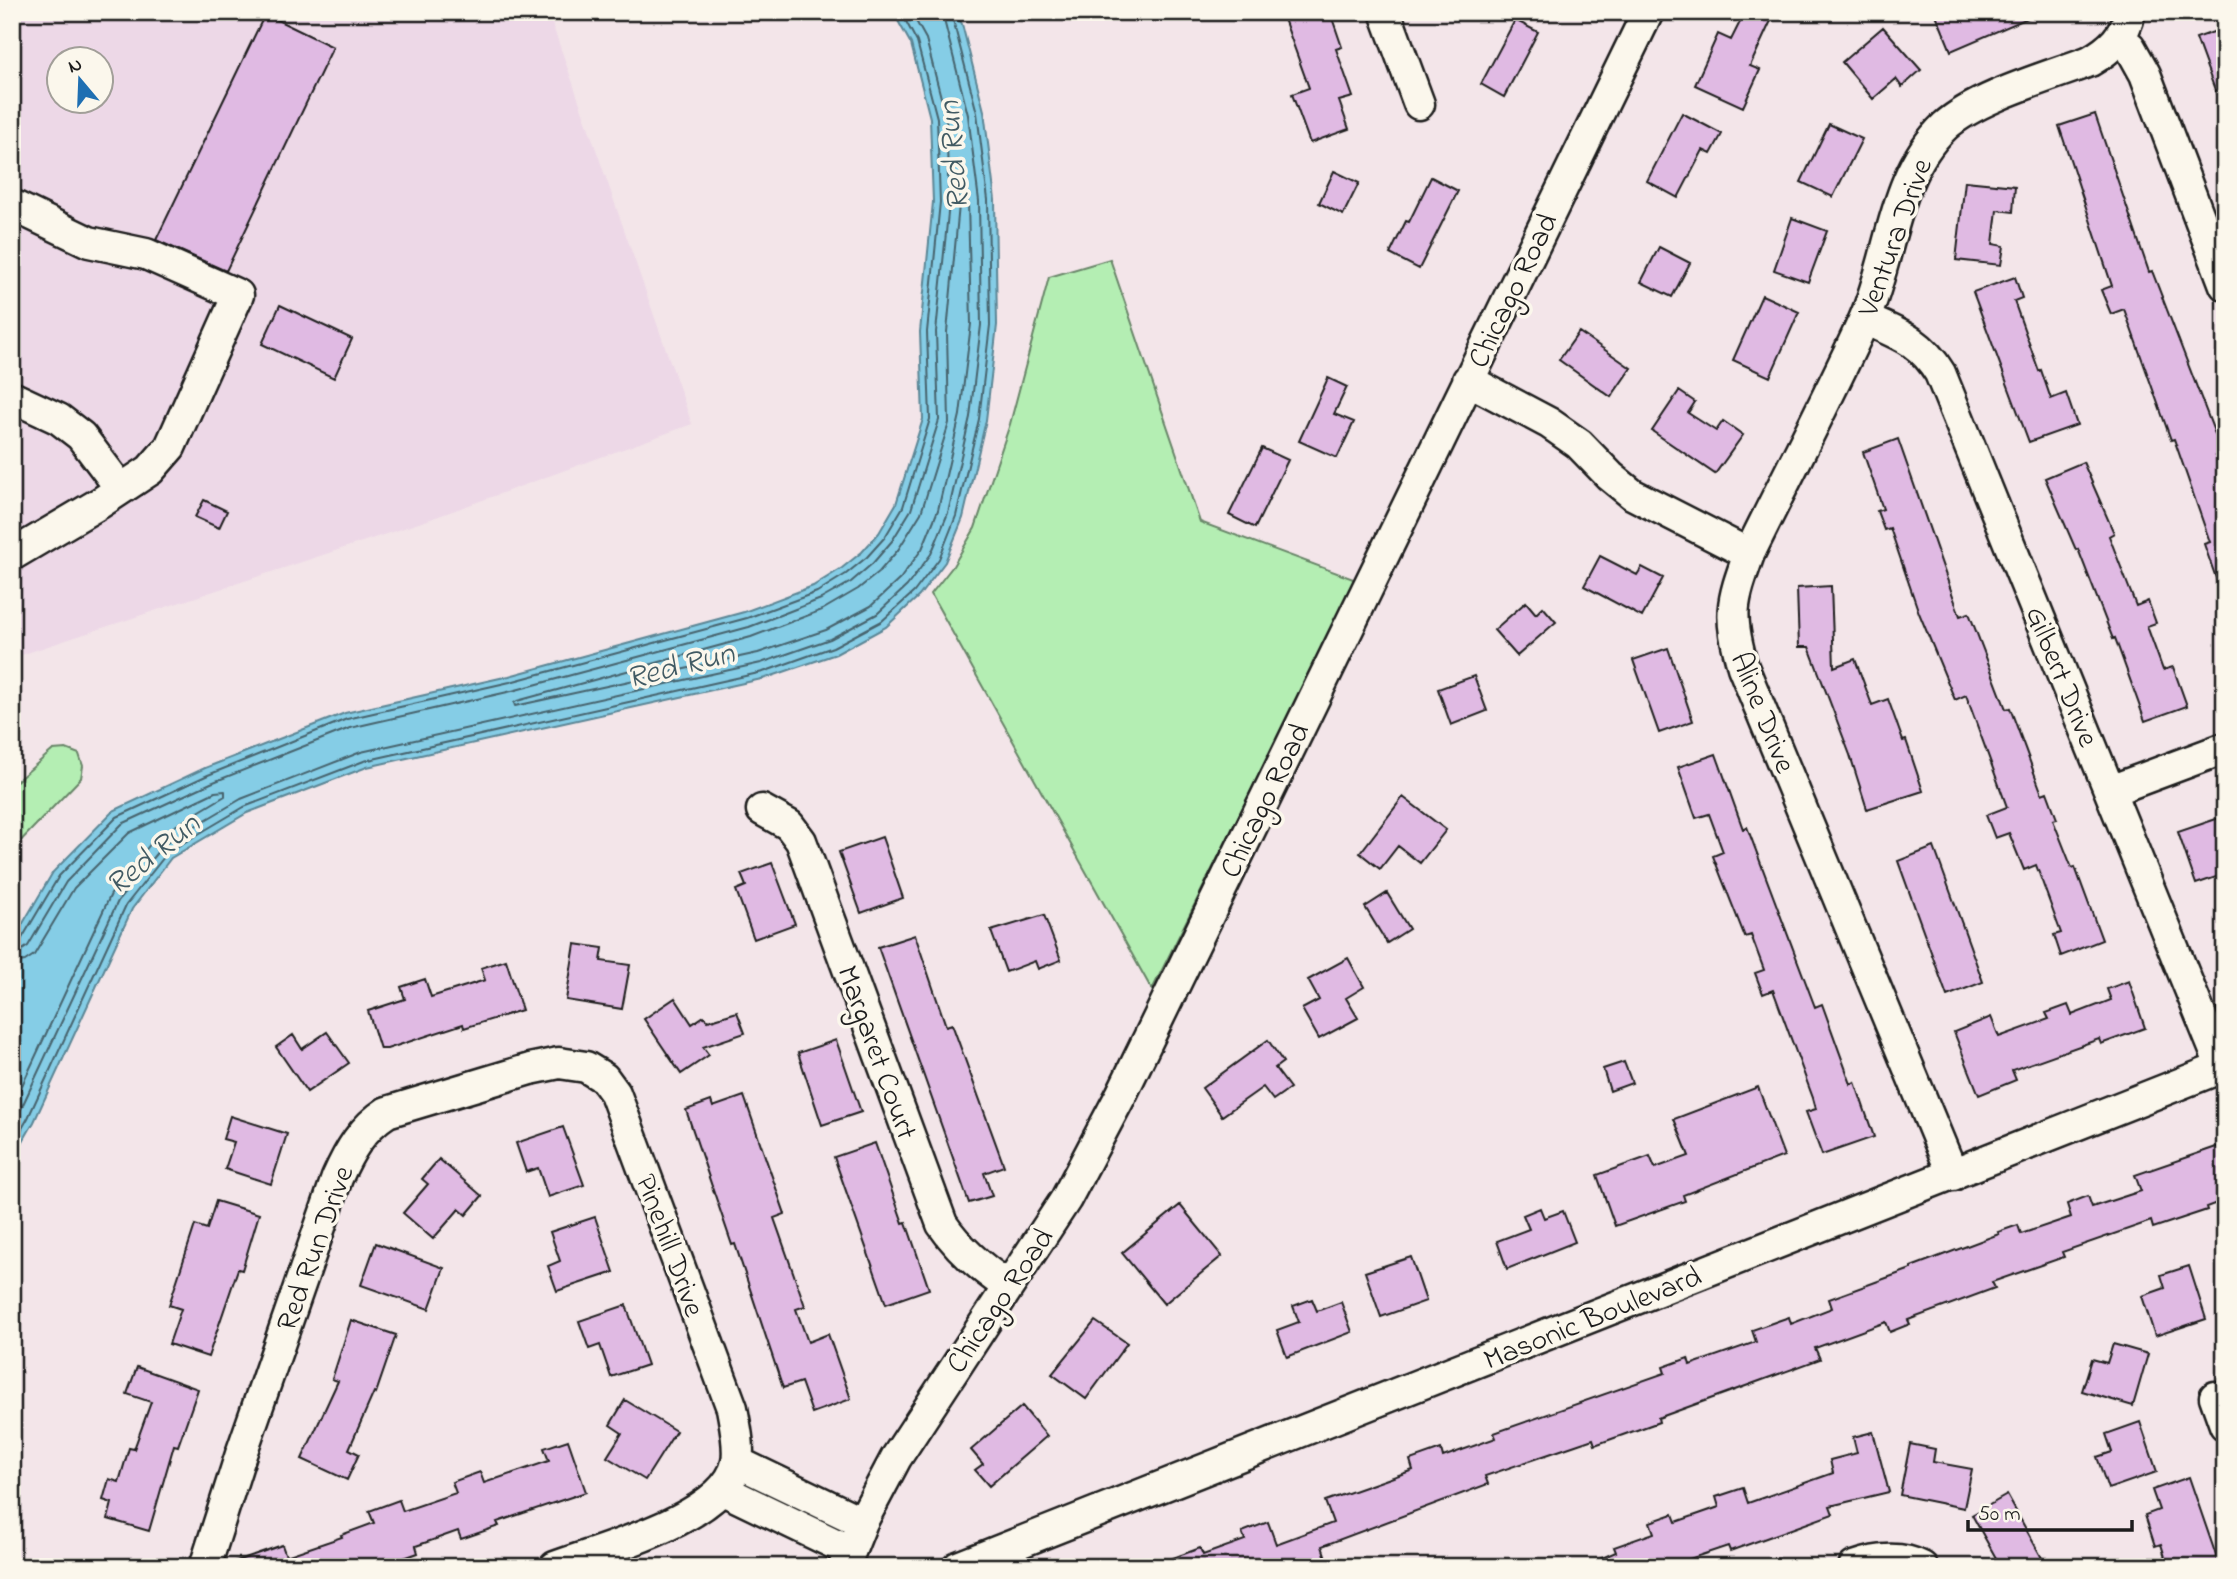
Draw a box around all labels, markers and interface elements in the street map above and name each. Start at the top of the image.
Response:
north arrow [46,46,116,116]
text: N [65,51,86,81]
water label: Red Run [927,98,984,212]
street label: Ventura Drive [1848,152,1946,324]
street label: Chicago Road [1458,206,1571,376]
street label: Gilbert Drive [2012,600,2109,755]
water label: Red Run [622,631,741,703]
street label: Aline Drive [1717,646,1806,781]
street label: Chicago Road [1210,716,1323,886]
water label: Red Run [97,802,213,909]
street label: Margaret Court [823,960,927,1146]
street label: Red Run Drive [267,1160,367,1338]
street label: Pinehill Drive [622,1168,715,1324]
street label: Chicago Road [936,1220,1067,1383]
street label: Masonic Boulevard [1478,1256,1709,1384]
scale bar [1968,1488,2132,1532]
text: 50 m [1978,1500,2021,1530]

